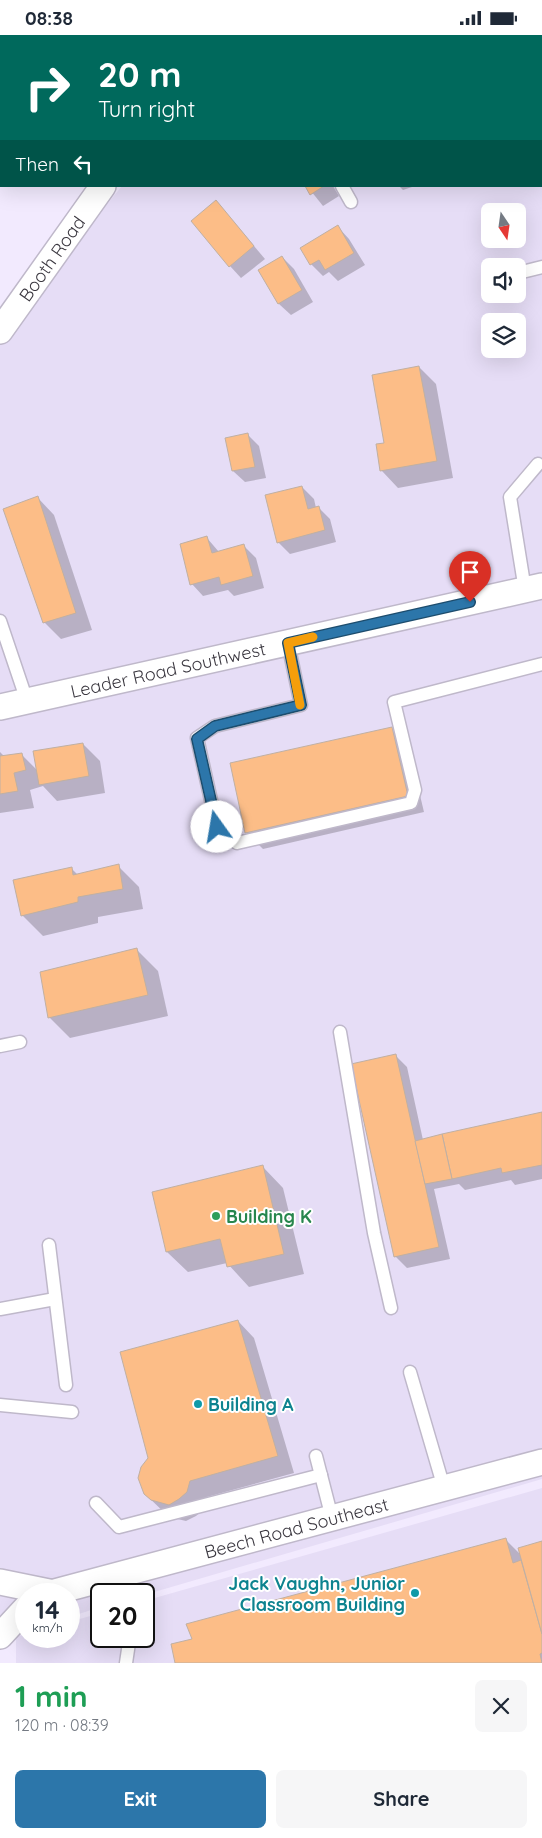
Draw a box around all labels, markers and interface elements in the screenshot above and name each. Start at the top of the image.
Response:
text: 08:38 [25,6,73,30]
text: 20 m [98,52,181,96]
icon: right [15,55,80,120]
text: Turn right [98,95,195,123]
icon: left [69,150,97,178]
text: Then [15,152,59,176]
north arrow [481,203,526,247]
map controls [481,203,526,358]
street label: Booth Road [13,211,90,306]
button: sound [481,258,526,303]
button: layers [481,313,526,358]
pin [449,551,491,602]
icon: arrive [456,558,484,586]
street label: Leader Road Southwest [68,637,268,702]
position arrow [190,800,242,852]
place label: Building K [226,1205,312,1228]
marker: Building K [210,1210,222,1222]
place label: Building A [208,1393,294,1416]
marker: Building A [192,1398,204,1410]
street label: Beech Road Southeast [202,1492,391,1563]
place label: Jack Vaughn, Junior Classroom Building [228,1572,405,1616]
speed limit sign: 20 [90,1583,155,1648]
marker: Jack Vaughn, Junior Classroom Building [409,1587,421,1599]
text: 14 [35,1594,60,1625]
text: km/h [32,1620,63,1635]
text: 1 min [15,1677,88,1715]
button: close [475,1680,527,1732]
text: 120 m · 08:39 [15,1715,109,1735]
button: Exit [15,1770,266,1828]
button: Share [276,1770,527,1828]

